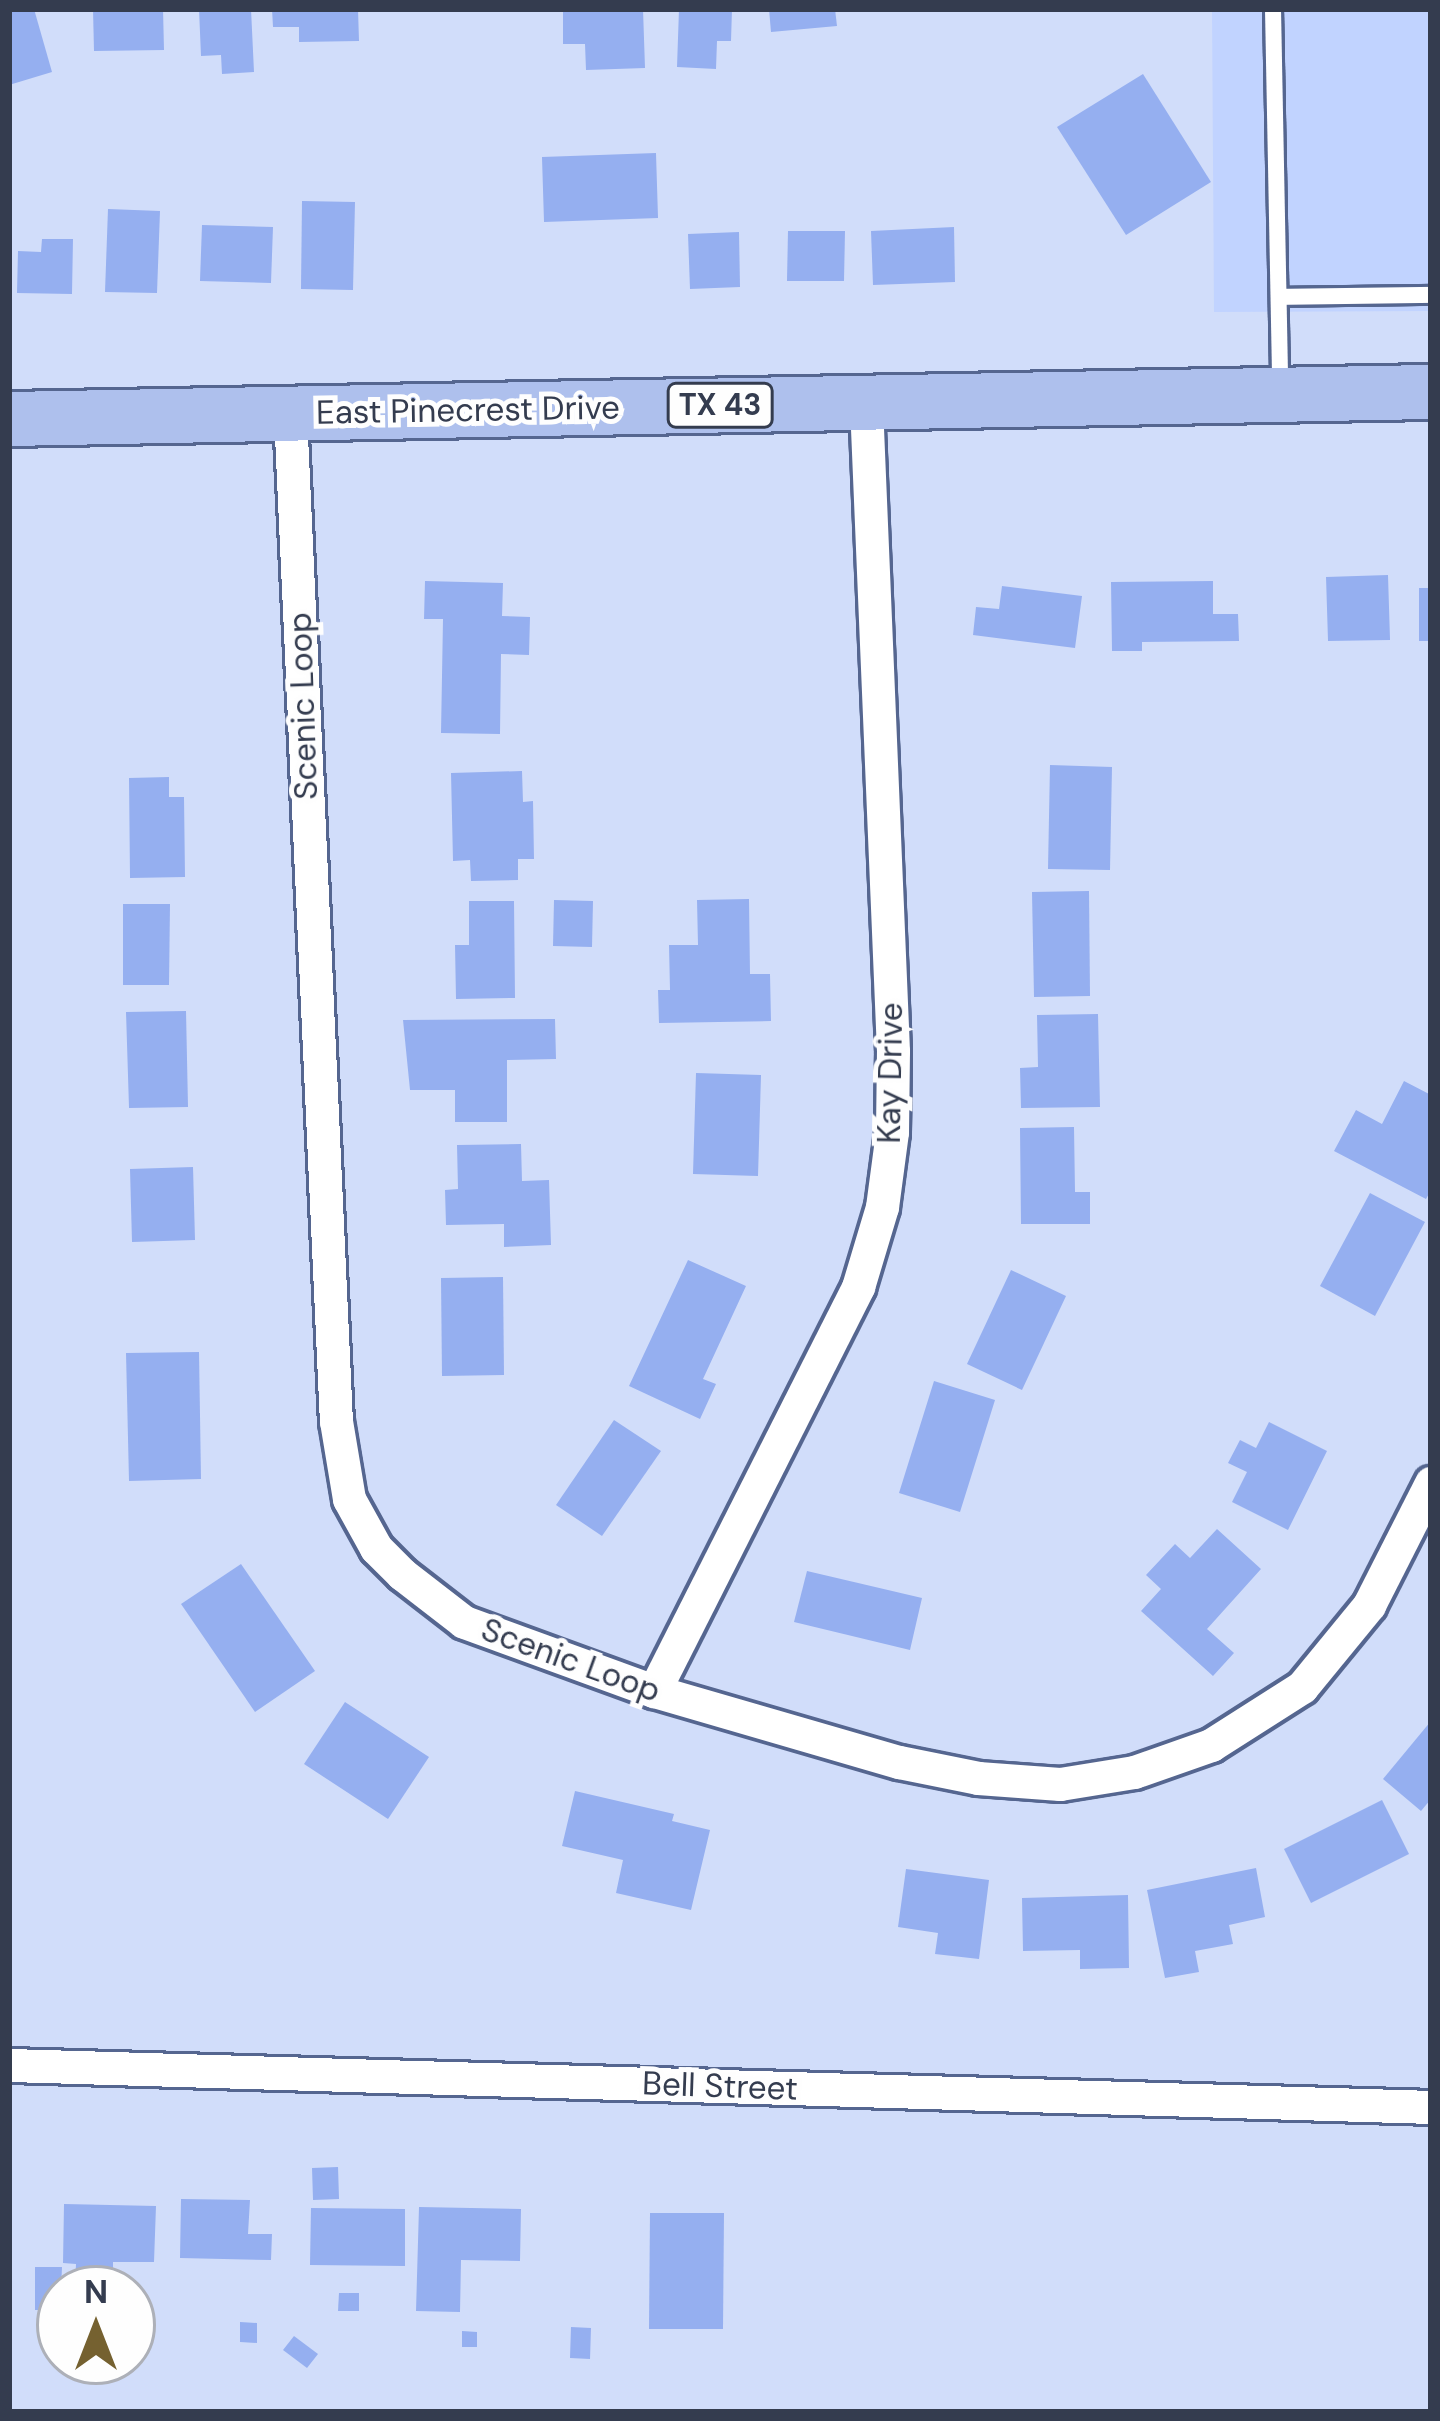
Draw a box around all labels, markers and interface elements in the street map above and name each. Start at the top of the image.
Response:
road number: TX 43 [666,381,774,429]
street label: East Pinecrest Drive [316,388,620,432]
street label: Scenic Loop [280,611,326,801]
street label: Kay Drive [869,1002,911,1144]
street label: Scenic Loop [476,1609,666,1711]
street label: Bell Street [642,2063,798,2109]
north arrow [36,2265,156,2385]
text: N [84,2270,108,2313]

